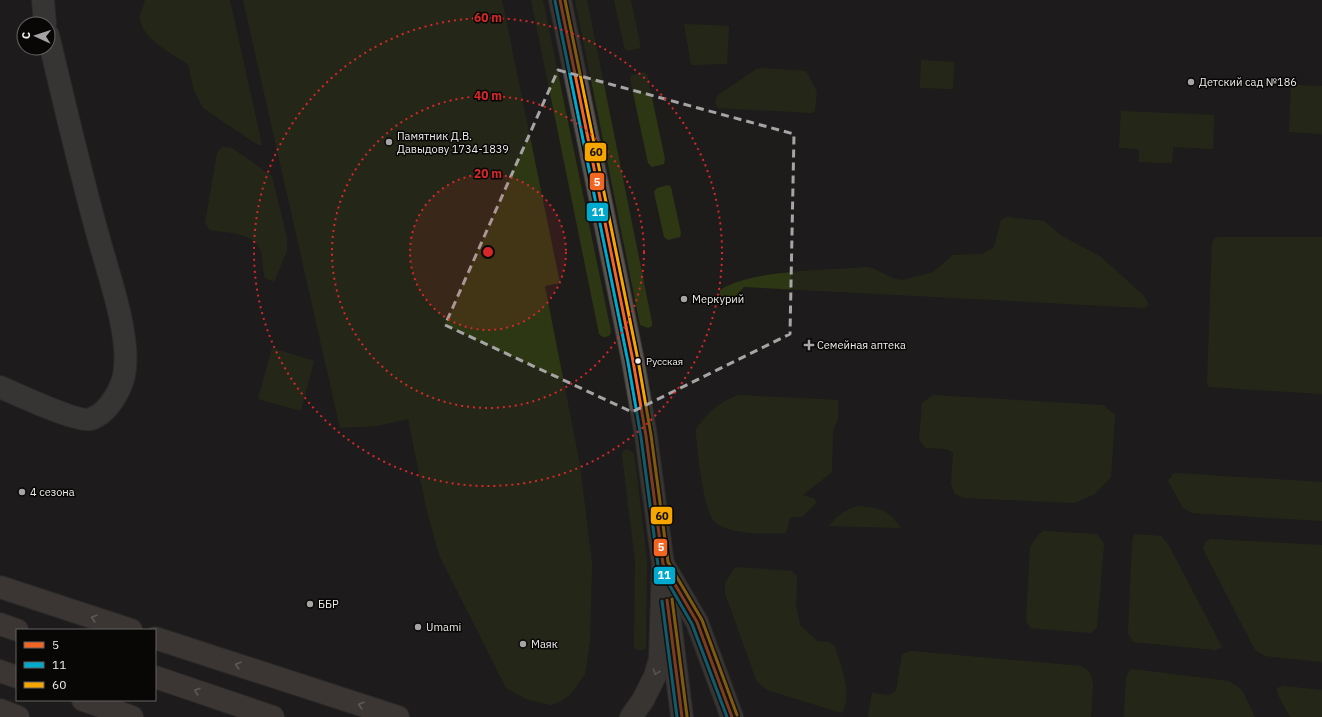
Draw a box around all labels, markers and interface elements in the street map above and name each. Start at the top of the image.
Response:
text: 60 m [474,10,502,25]
north arrow [16,16,56,56]
text: С [19,32,33,39]
place label: Детский сад №186 [1199,75,1297,89]
marker: Детский сад №186 [1186,77,1196,87]
text: 40 m [474,88,502,103]
place label: Памятник Д.В. Давыдову 1734-1839 [397,129,509,156]
marker: Памятник Д.В. Давыдову 1734-1839 [384,137,394,147]
line badge: 60 [584,142,607,162]
text: 60 [589,145,603,159]
text: 20 m [474,166,502,181]
line badge: 5 [589,172,605,191]
text: 5 [594,175,601,189]
line badge: 11 [586,202,609,222]
text: 11 [591,205,605,219]
centre of rings [481,245,495,259]
place label: Меркурий [692,292,744,306]
marker: Меркурий [679,294,689,304]
place label: Семейная аптека [817,338,906,352]
marker: Семейная аптека [804,340,814,350]
place label: Русская [646,355,683,368]
marker: Русская [633,356,643,366]
place label: 4 сезона [30,485,75,499]
marker: 4 сезона [17,487,27,497]
line badge: 60 [650,506,673,525]
text: 60 [655,509,669,523]
line badge: 5 [653,538,668,557]
text: 5 [658,540,665,554]
line badge: 11 [653,566,676,585]
text: 11 [657,568,671,582]
place label: ББР [318,597,339,611]
marker: ББР [305,599,315,609]
one-way arrow [91,614,98,623]
place label: Umami [426,620,461,634]
marker: Umami [413,622,423,632]
legend [16,629,156,701]
text: 5 [52,637,59,652]
place label: Маяк [531,637,558,651]
marker: Маяк [518,639,528,649]
text: 11 [52,657,66,672]
one-way arrow [234,661,241,670]
one-way arrow [652,668,660,675]
text: 60 [52,677,66,692]
one-way arrow [193,687,200,696]
one-way arrow [358,701,365,710]

